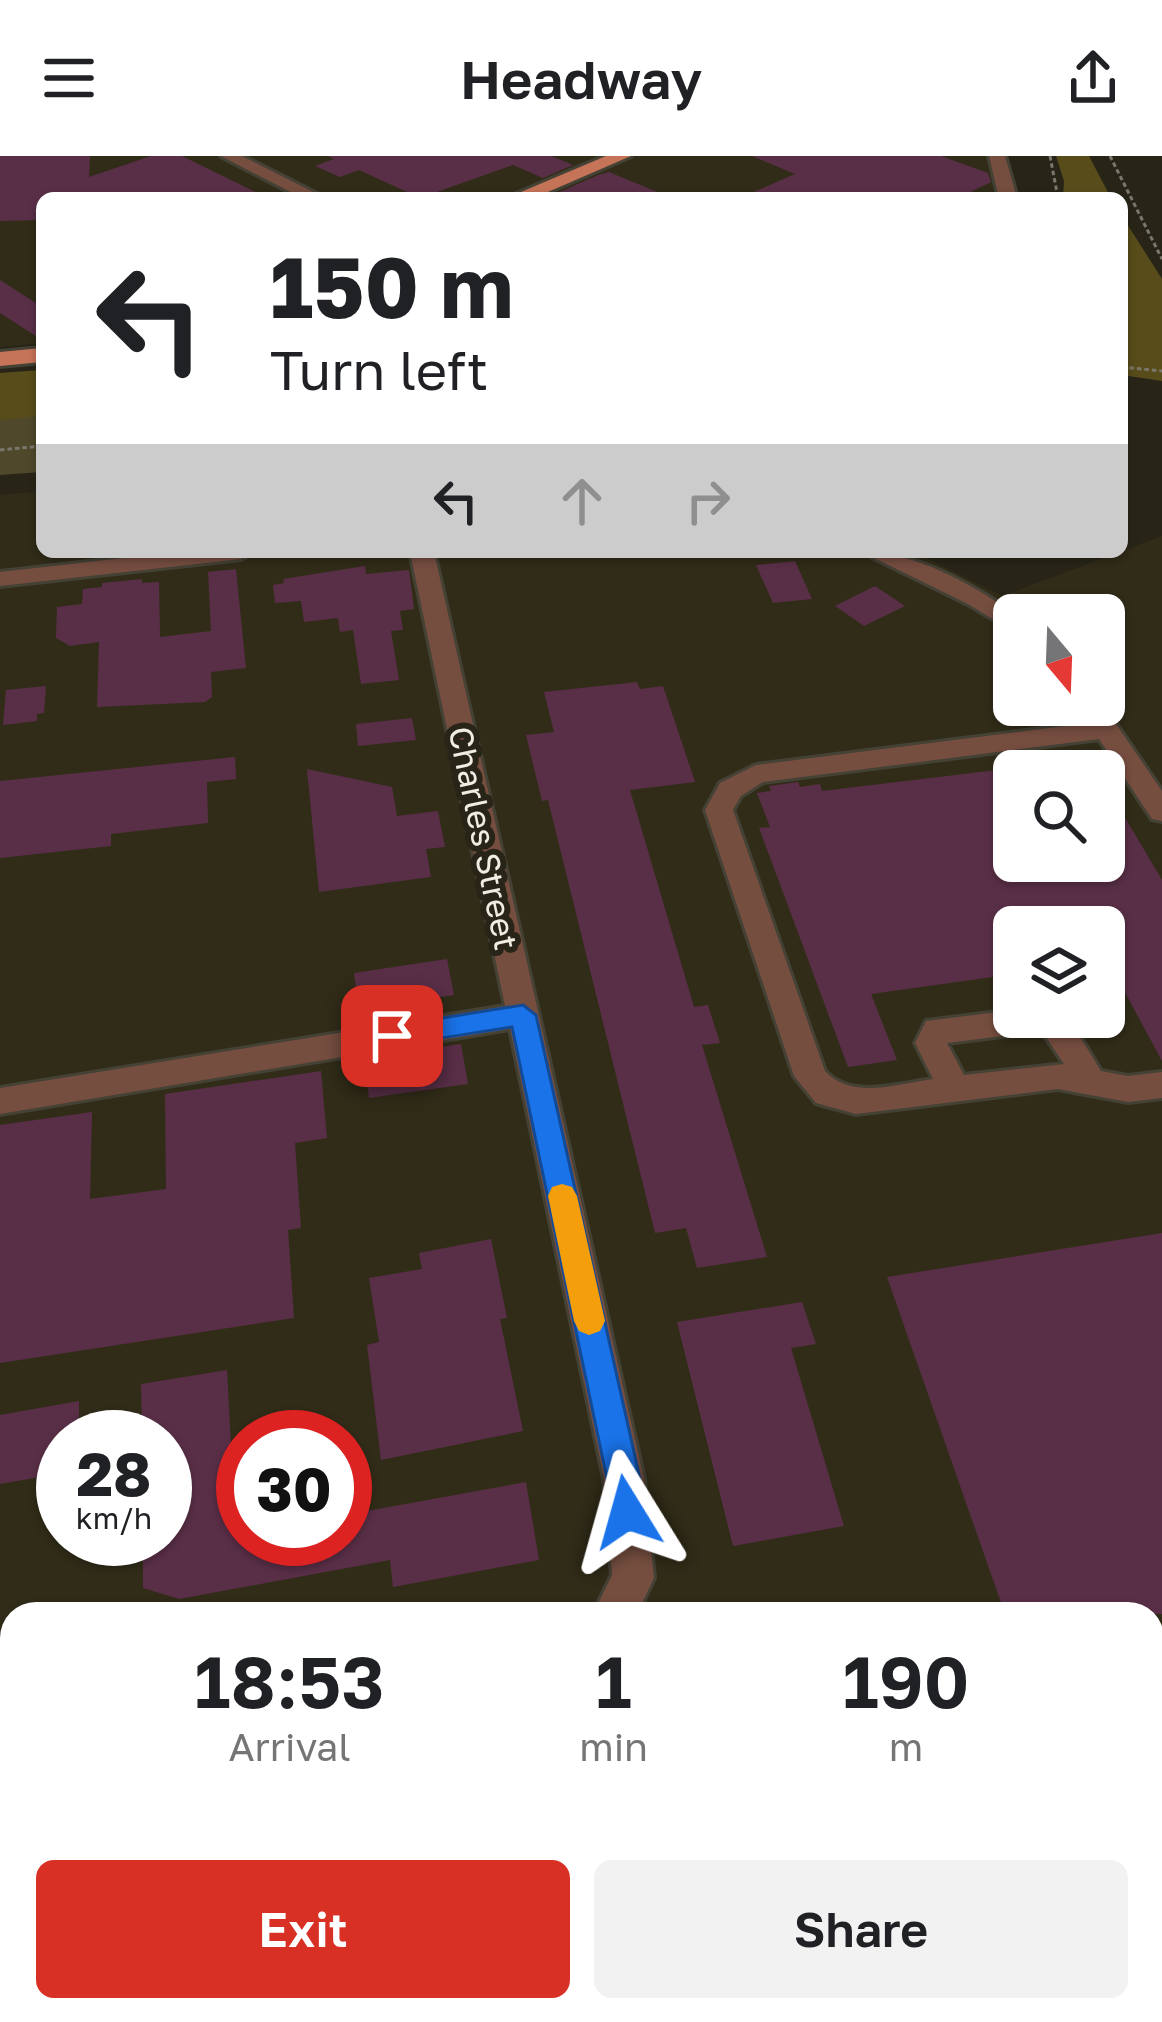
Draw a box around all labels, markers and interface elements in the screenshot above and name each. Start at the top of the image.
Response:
icon: menu [36,45,102,111]
icon: share [1060,45,1126,111]
text: Headway [460,46,702,111]
text: 150 m [270,236,514,336]
icon: left [72,240,228,396]
text: Turn left [270,337,488,402]
icon: left [423,468,489,534]
icon: ahead [549,468,615,534]
icon: right [675,468,741,534]
north arrow [993,594,1125,726]
map controls [993,594,1125,1038]
street label: Charles Street [441,723,527,953]
button: search [993,750,1125,882]
button: layers [993,906,1125,1038]
pin [341,985,443,1087]
icon: arrive [359,1003,425,1069]
speed limit sign: 30 [216,1410,372,1566]
text: 28 [76,1437,151,1509]
position arrow [564,1449,690,1575]
text: km/h [76,1500,152,1536]
text: 18:53 [194,1637,385,1724]
text: 1 [595,1637,632,1724]
text: 190 [842,1637,970,1724]
text: Arrival [228,1723,351,1770]
text: min [579,1723,648,1770]
text: m [889,1723,923,1770]
button: Exit [36,1860,570,1998]
button: Share [594,1860,1128,1998]

